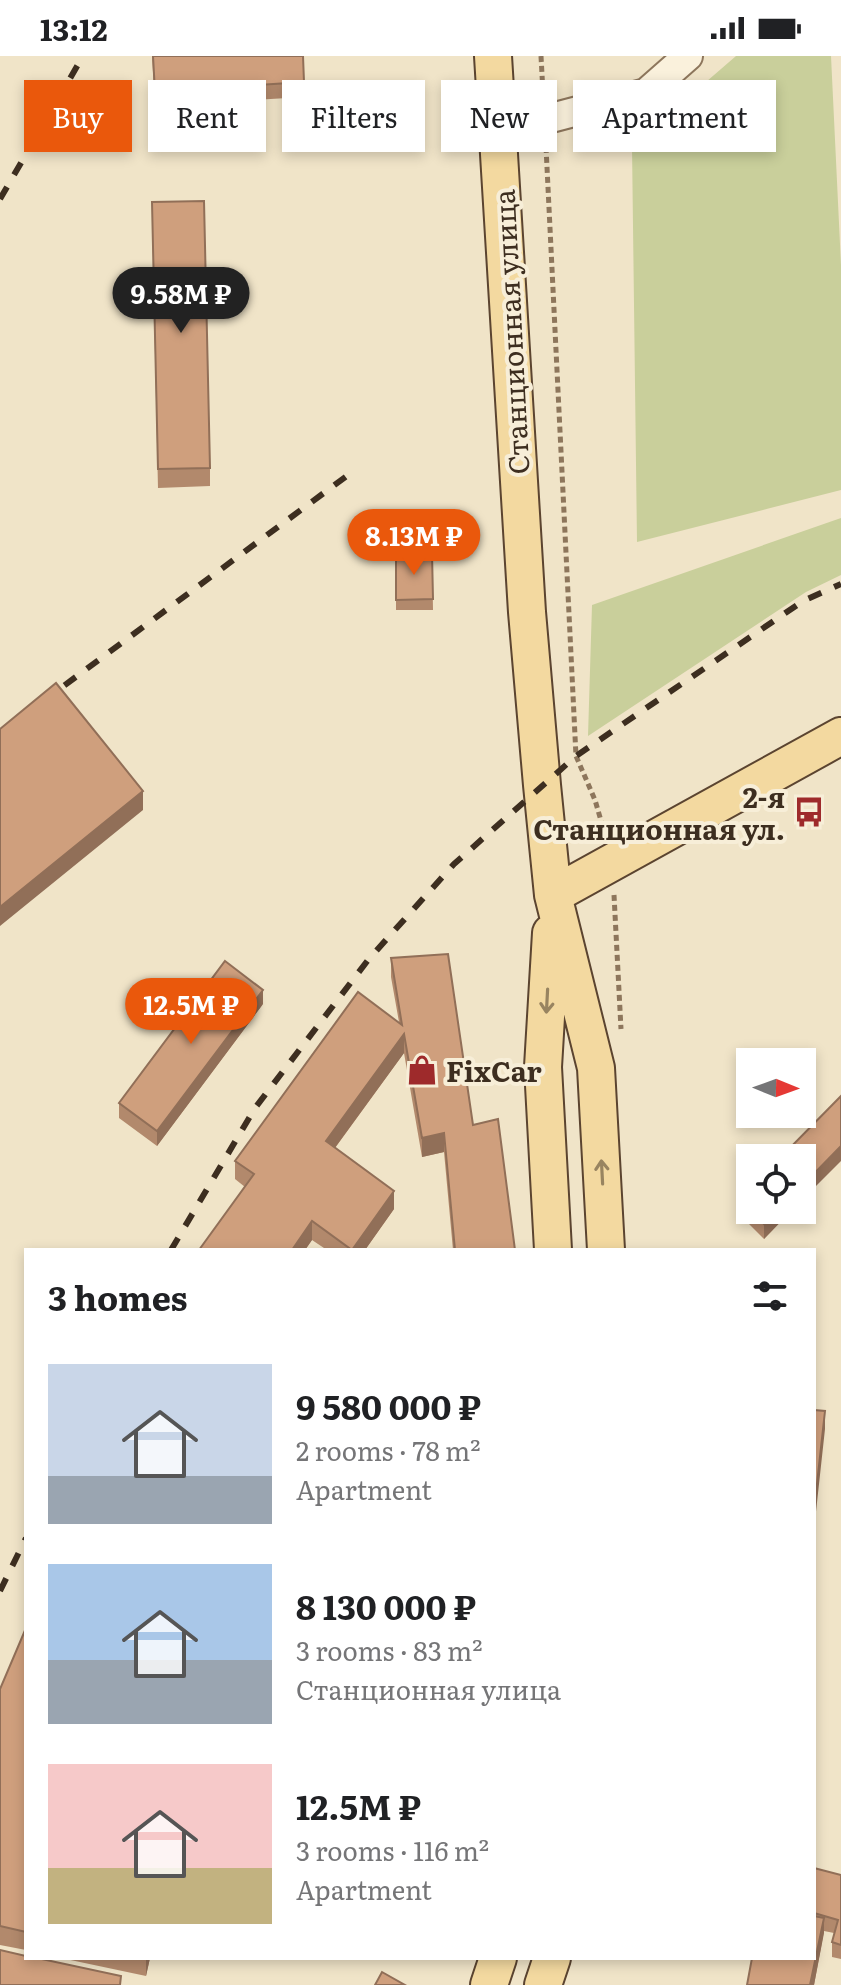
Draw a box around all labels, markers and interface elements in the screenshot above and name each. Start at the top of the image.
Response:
text: 13:12 [40,6,108,50]
chip: Buy [24,80,132,152]
chip: Rent [148,80,266,152]
chip: Filters [282,80,425,152]
chip: New [441,80,557,152]
chip: Apartment [573,80,776,152]
street label: Станционная улица [482,188,538,476]
pin: 9.58M ₽ [107,267,255,335]
text: 9.58M ₽ [131,273,231,312]
pin: 8.13M ₽ [340,509,488,577]
text: 8.13M ₽ [365,515,463,554]
place label: 2-я Станционная ул. [533,775,785,849]
bus stop icon: 2-я Станционная ул. [792,795,826,829]
pin: 12.5M ₽ [117,978,265,1046]
text: 12.5M ₽ [143,984,239,1023]
one-way arrow [539,987,554,1014]
north arrow [736,1048,816,1128]
map controls [736,1048,816,1224]
place label: FixCar [446,1049,542,1091]
shop icon: FixCar [405,1053,439,1087]
button: locate [736,1144,816,1224]
one-way arrow [594,1159,609,1186]
text: 3 homes [48,1271,188,1321]
icon: filters [748,1274,792,1318]
text: 9 580 000 ₽ [296,1380,481,1430]
icon: home [112,1396,208,1492]
text: 2 rooms · 78 m² [296,1430,481,1469]
text: Apartment [296,1469,432,1508]
text: 8 130 000 ₽ [296,1580,476,1630]
icon: home [112,1596,208,1692]
text: 3 rooms · 83 m² [296,1630,482,1669]
text: Станционная улица [296,1669,561,1708]
text: 12.5M ₽ [296,1780,421,1830]
icon: home [112,1796,208,1892]
text: 3 rooms · 116 m² [296,1830,489,1869]
text: Apartment [296,1869,432,1908]

